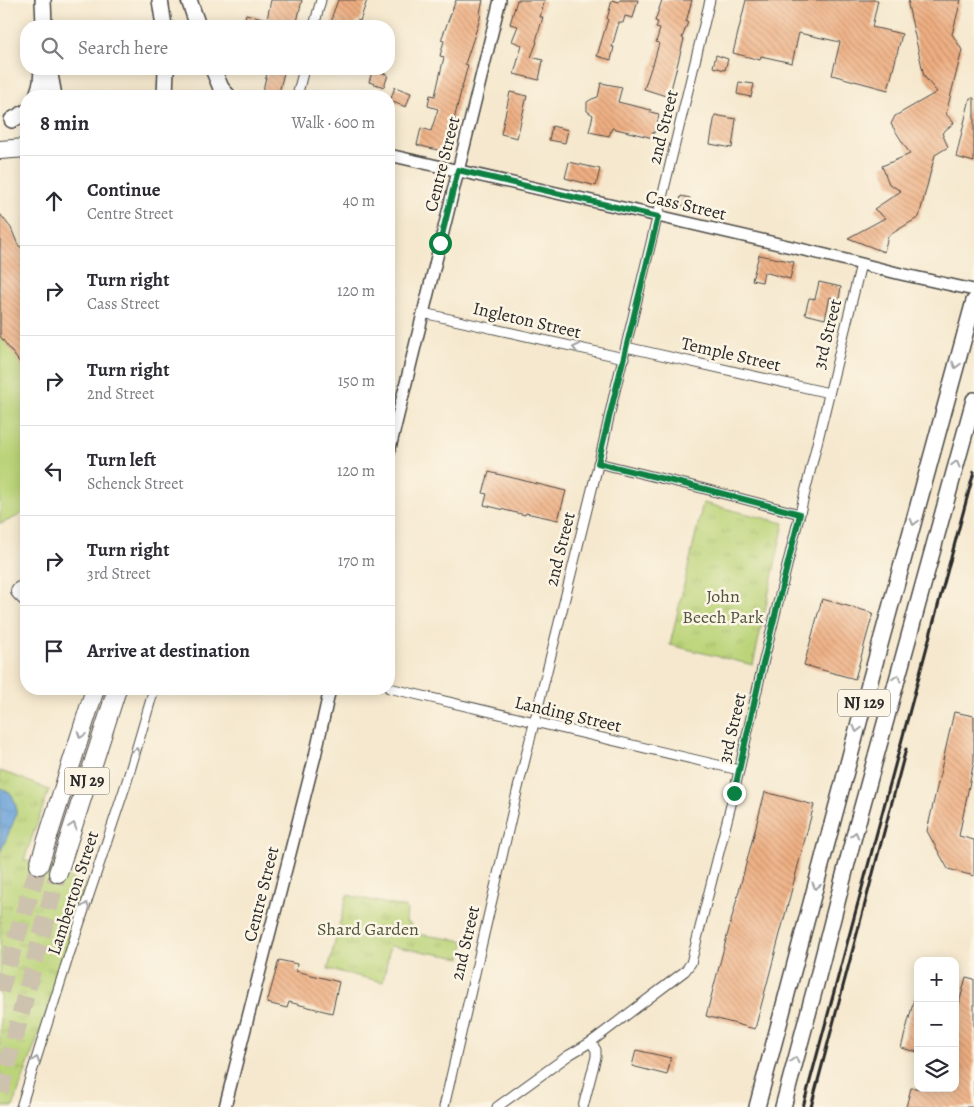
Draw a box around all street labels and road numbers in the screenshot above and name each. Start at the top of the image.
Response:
street label: 2nd Street [642,87,684,167]
street label: Centre Street [419,114,465,214]
street label: Cass Street [643,184,729,226]
street label: Ingleton Street [471,296,583,344]
street label: 3rd Street [807,296,847,372]
street label: Temple Street [679,331,783,377]
street label: 2nd Street [539,509,581,589]
street label: Landing Street [512,690,624,738]
street label: 3rd Street [712,690,752,766]
road number: NJ 129 [838,690,890,716]
road number: NJ 29 [64,768,110,794]
street label: Lamberton Street [42,828,104,958]
street label: Centre Street [238,844,284,944]
street label: 2nd Street [445,903,485,983]

